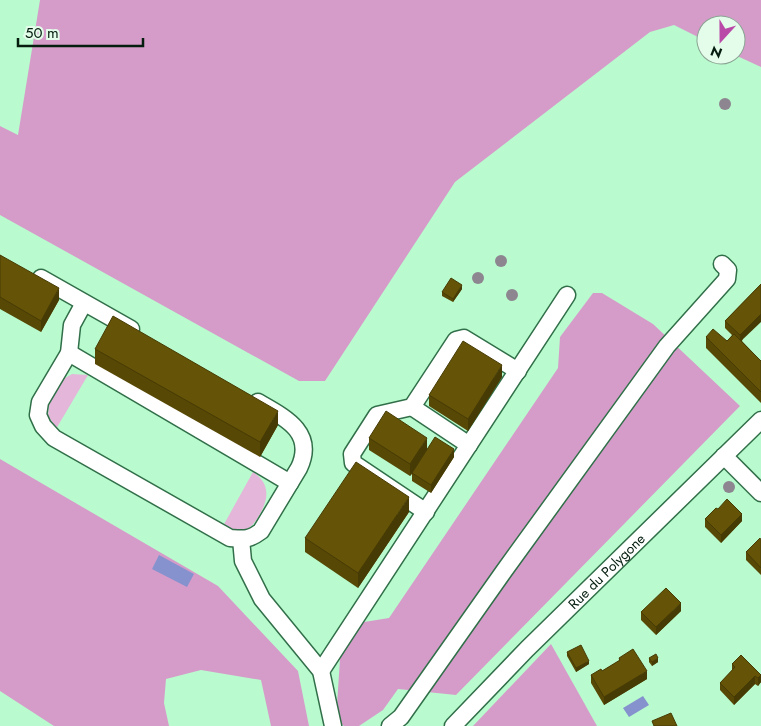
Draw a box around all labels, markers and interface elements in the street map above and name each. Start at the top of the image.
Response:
scale bar [18,15,142,47]
north arrow [696,15,746,65]
text: 50 m [25,22,59,44]
text: N [708,41,725,63]
street label: Rue du Polygone [564,529,649,614]

